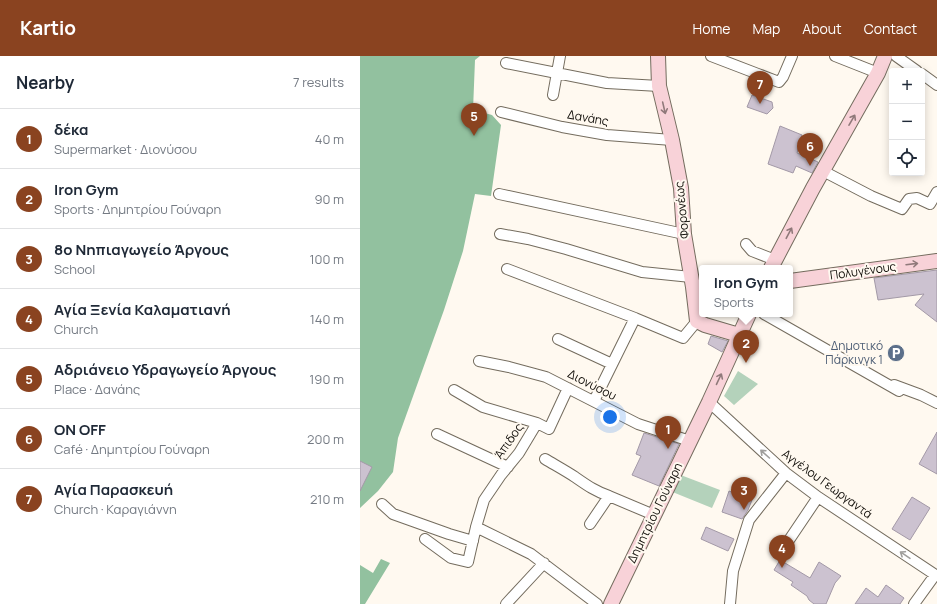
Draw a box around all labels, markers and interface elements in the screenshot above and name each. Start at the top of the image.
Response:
text: Kartio [20,15,76,41]
text: Home [693,19,730,38]
text: Map [752,19,780,38]
text: About [802,19,842,38]
text: Contact [864,19,917,38]
map controls [889,68,925,176]
button: + [889,68,925,104]
text: Nearby [16,71,74,94]
pin: 7 [747,71,773,104]
text: 7 results [293,73,344,91]
one-way arrow [661,102,668,115]
pin: 5 [461,103,487,136]
button: − [889,104,925,140]
street label: Δανάης [566,106,610,130]
one-way arrow [849,114,856,126]
text: δέκα [54,119,88,140]
text: 1 [26,130,32,148]
text: 40 m [315,130,344,148]
pin: 6 [797,133,823,166]
text: Supermarket · Διονύσου [54,140,197,158]
button: locate [889,140,925,176]
text: Iron Gym [54,179,119,200]
street label: Φορονέως [670,180,693,240]
text: 2 [25,190,33,208]
text: 90 m [314,190,344,208]
text: Sports · Δημητρίου Γούναρη [54,200,221,218]
one-way arrow [786,228,793,240]
text: 8ο Νηπιαγωγείο Άργους [54,239,229,260]
text: 3 [25,250,33,268]
text: 100 m [309,250,344,268]
street label: Πολυγένους [829,257,898,284]
text: School [54,260,95,278]
one-way arrow [905,260,918,268]
popup [699,265,793,317]
text: Iron Gym [714,272,778,293]
text: Sports [714,293,754,311]
text: Αγία Ξενία Καλαματιανή [54,299,231,320]
text: 4 [25,310,33,328]
text: 140 m [310,310,344,328]
text: Church [54,320,98,338]
pin: 2 [733,330,759,363]
place label: Δημοτικό Πάρκινγκ 1 [825,337,883,368]
parking icon: Δημοτικό Πάρκινγκ 1 [886,343,906,363]
text: Αδριάνειο Υδραγωγείο Άργους [54,359,276,380]
street label: Διονύσου [565,365,620,404]
text: 5 [25,370,33,388]
text: 190 m [309,370,344,388]
one-way arrow [716,374,723,386]
text: Place · Δανάης [54,380,140,398]
your location [600,407,620,427]
pin: 1 [655,416,681,449]
text: ON OFF [54,419,106,440]
street label: Άπιδος [490,419,527,462]
text: 6 [25,430,33,448]
text: 200 m [307,430,344,448]
text: Café · Δημητρίου Γούναρη [54,440,210,458]
street label: Αγγέλου Γεωργαντά [779,445,876,522]
one-way arrow [761,450,771,459]
street label: Δημητρίου Γούναρη [623,460,686,566]
pin: 3 [731,477,757,510]
text: Αγία Παρασκευή [54,479,173,500]
text: 7 [26,490,32,508]
text: 210 m [310,490,344,508]
text: Church · Καραγιάννη [54,500,177,518]
pin: 4 [769,535,795,568]
one-way arrow [899,550,910,559]

